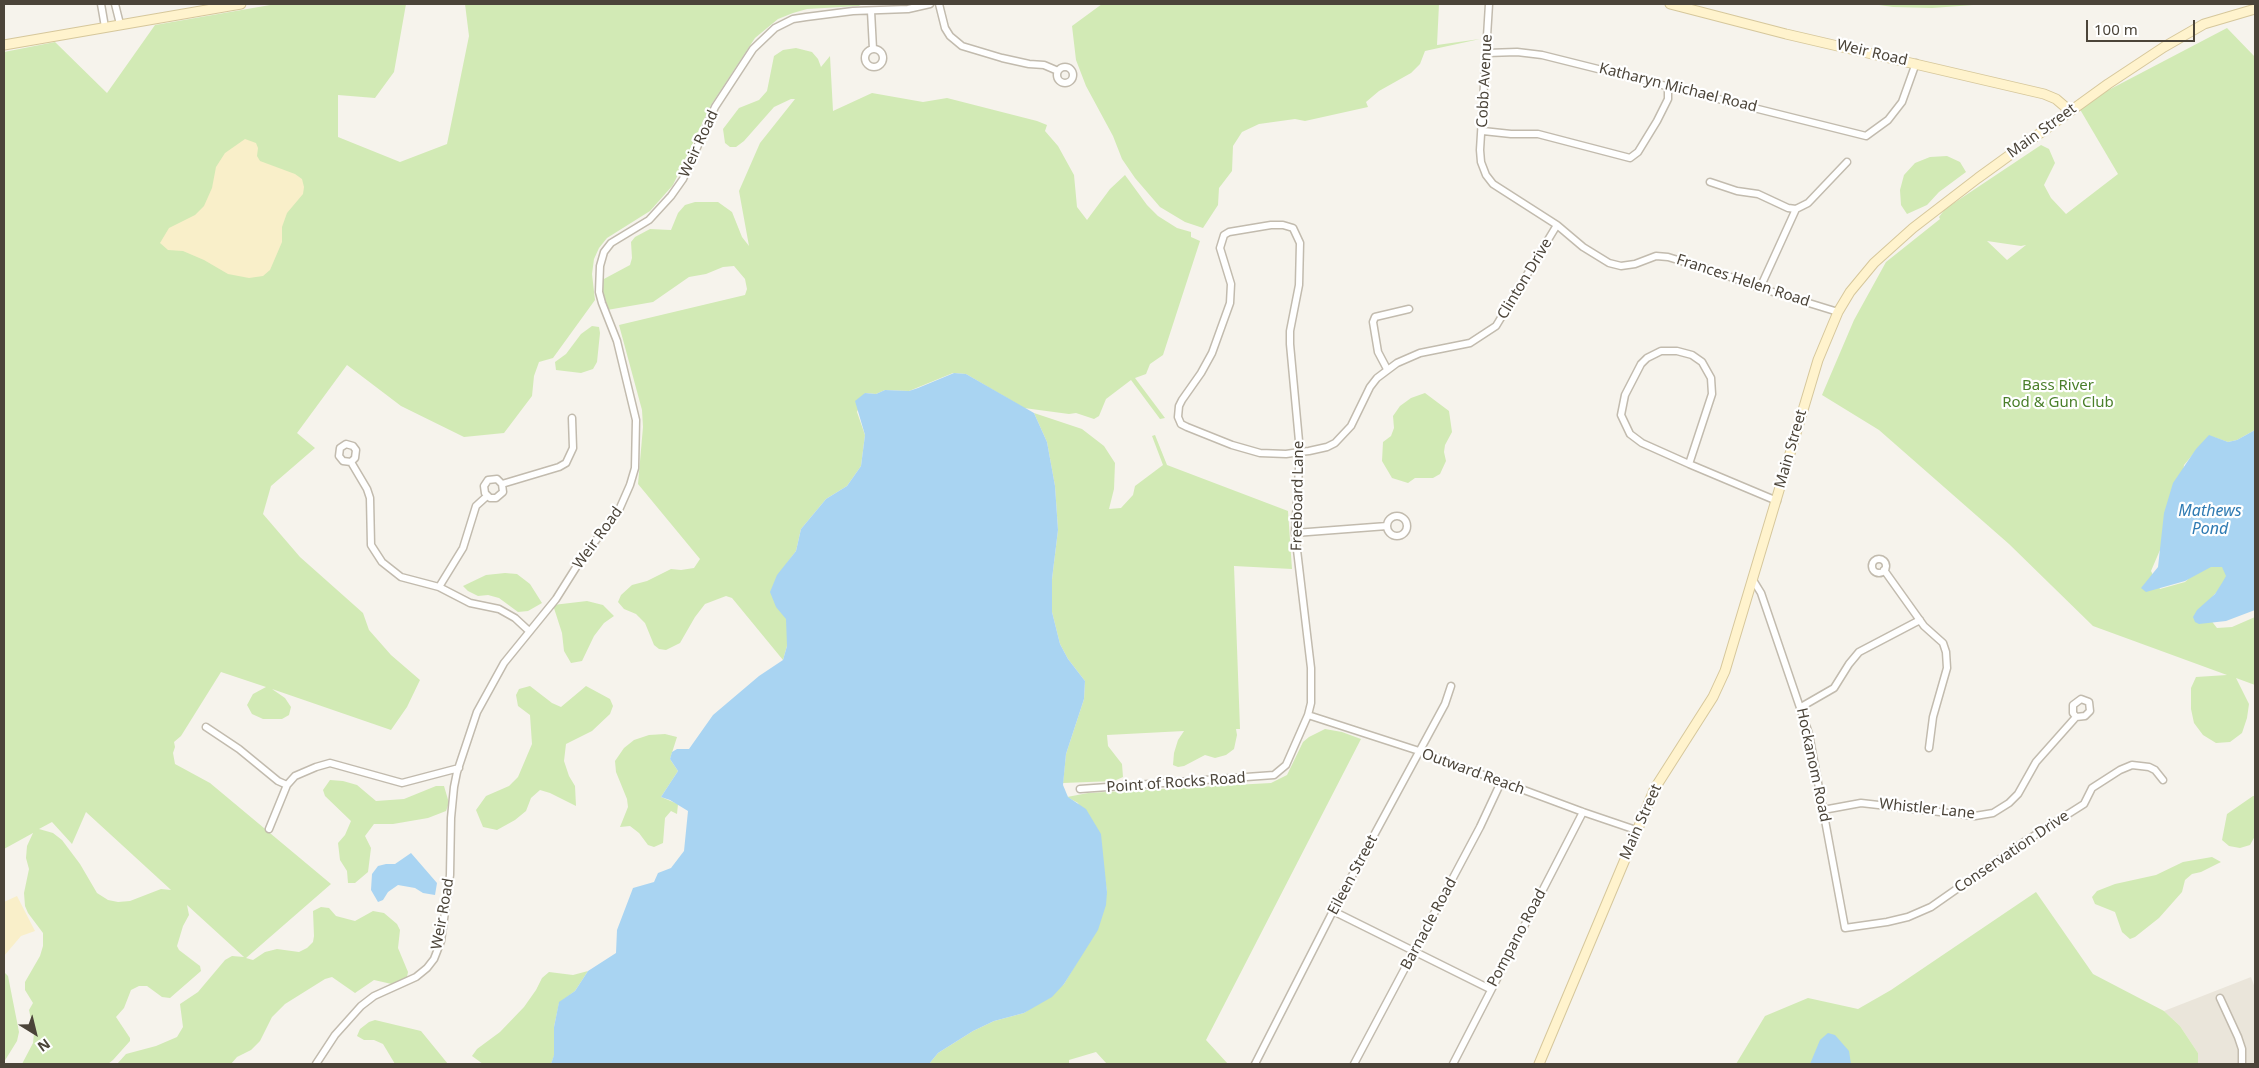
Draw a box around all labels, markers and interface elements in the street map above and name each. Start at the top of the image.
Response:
scale bar [2089,10,2198,42]
text: 100 m [2094,19,2138,39]
street label: Cobb Avenue [1474,34,1496,128]
street label: Weir Road [1835,36,1909,70]
street label: Katharyn Michael Road [1597,60,1759,116]
street label: Main Street [2004,100,2080,162]
street label: Weir Road [676,108,722,180]
street label: Clinton Drive [1494,235,1556,323]
street label: Frances Helen Road [1674,251,1812,311]
park label: Bass River Rod & Gun Club [2002,377,2114,412]
street label: Main Street [1771,408,1811,490]
street label: Freeboard Lane [1288,441,1308,551]
water label: Mathews Pond [2178,501,2242,539]
street label: Weir Road [570,504,626,572]
street label: Hockanom Road [1792,706,1834,824]
street label: Outward Reach [1419,745,1527,799]
street label: Point of Rocks Road [1106,769,1246,797]
street label: Main Street [1616,781,1666,863]
street label: Whistler Lane [1878,795,1976,823]
street label: Conservation Drive [1951,807,2073,897]
street label: Eileen Street [1324,832,1382,918]
street label: Barnacle Road [1397,875,1461,973]
street label: Weir Road [428,877,458,951]
street label: Pompano Road [1484,886,1550,990]
north arrow [10,1008,60,1058]
text: N [34,1035,54,1057]

